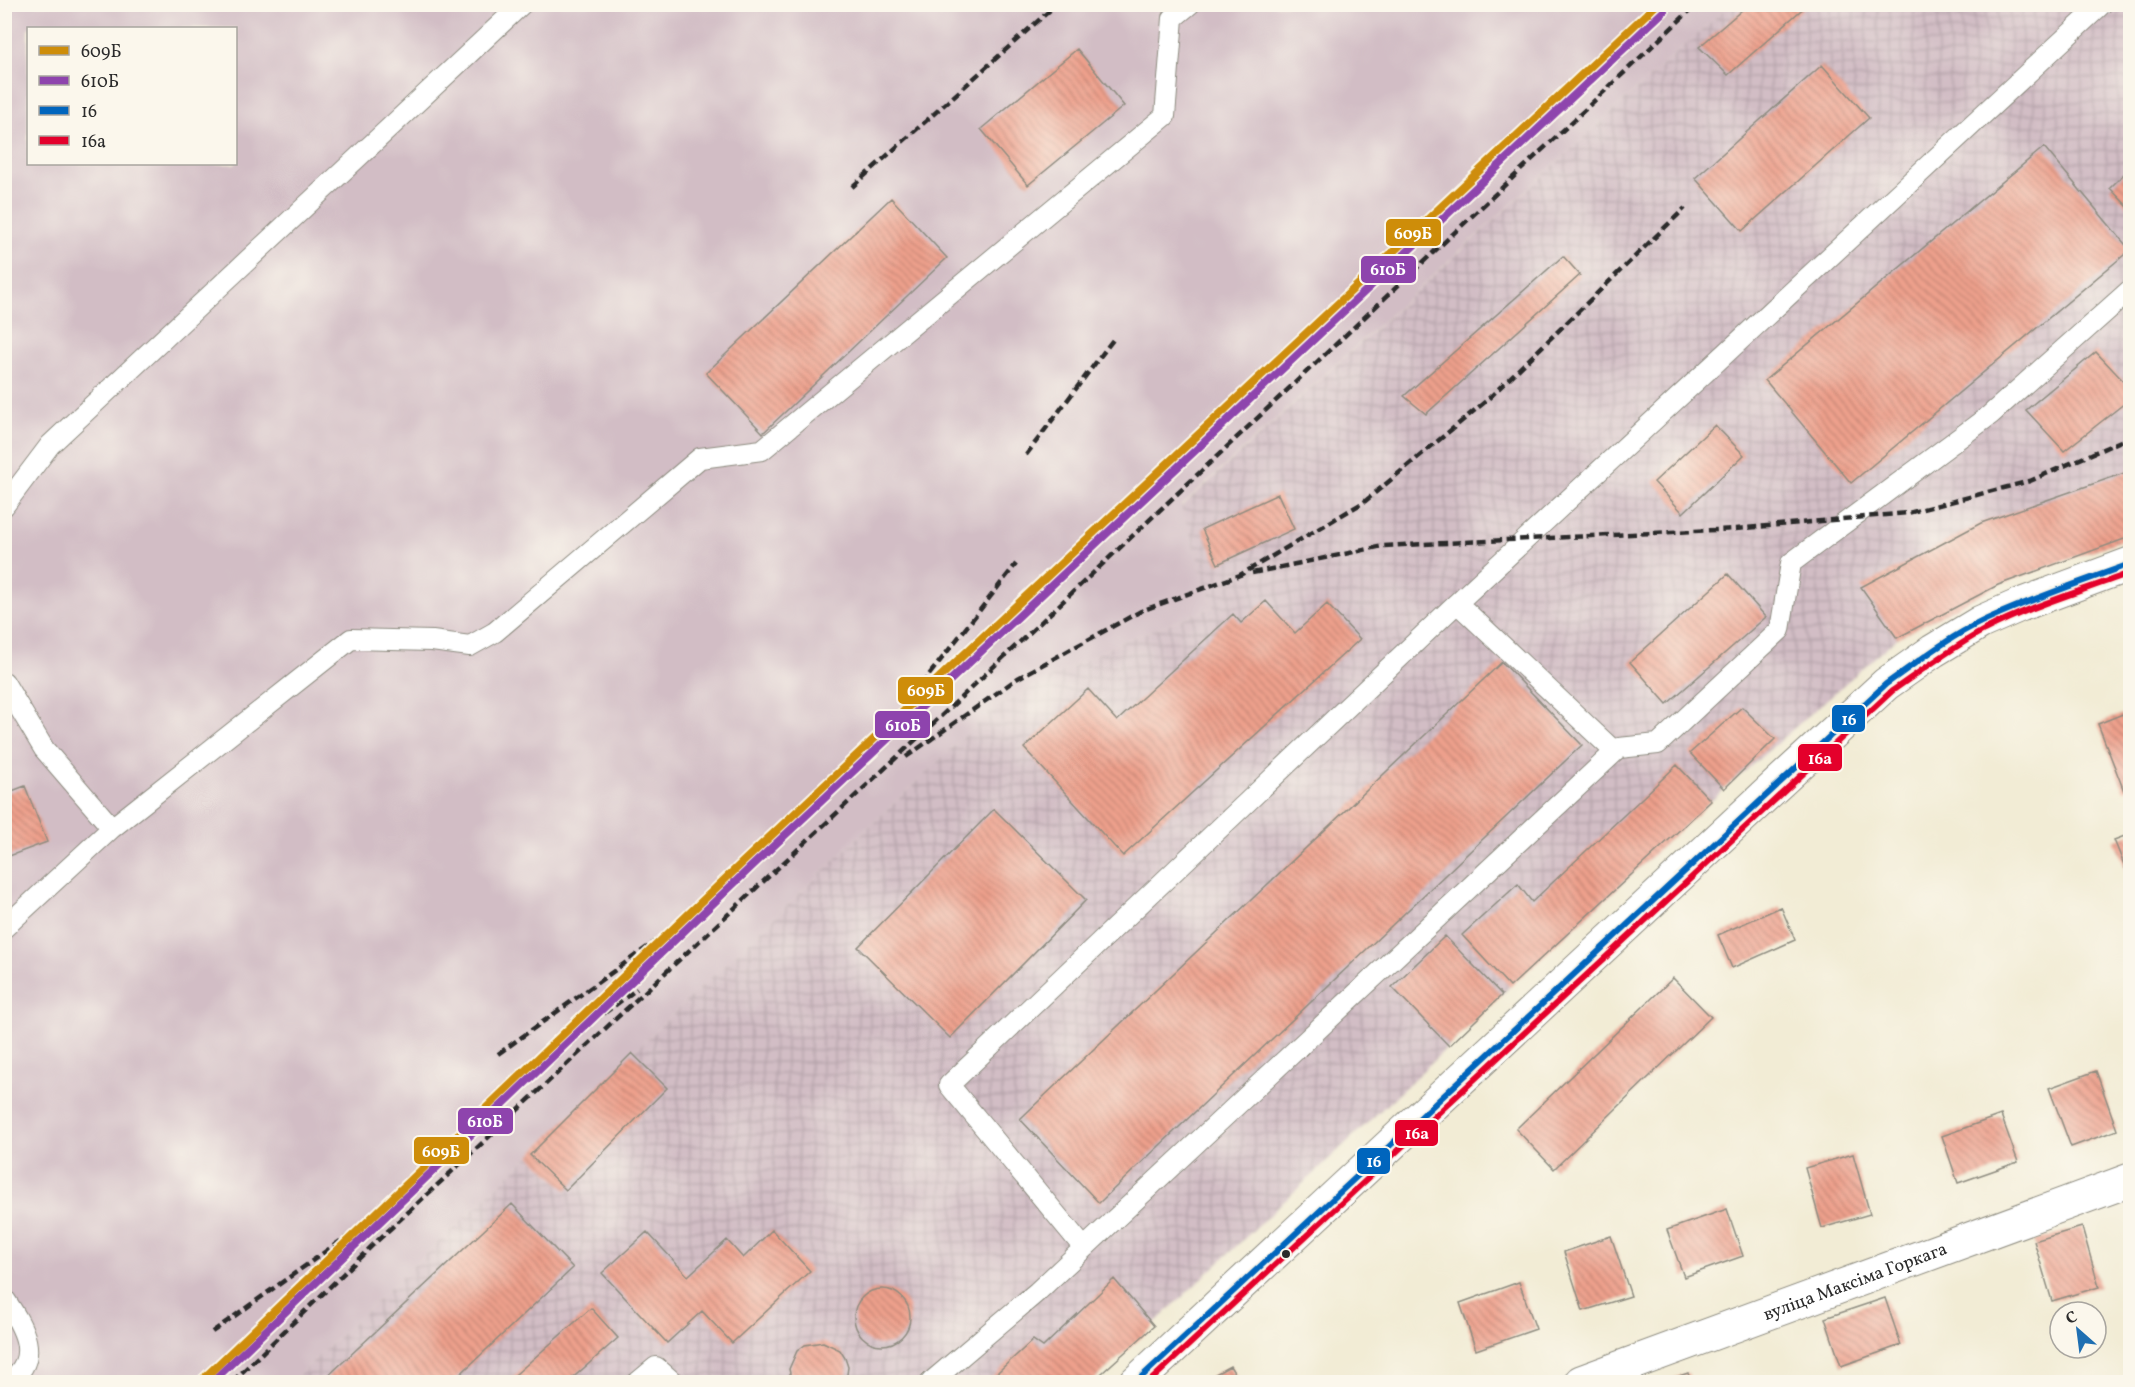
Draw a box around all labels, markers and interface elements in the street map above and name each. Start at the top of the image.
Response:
legend [27,27,237,165]
text: 609Б [81,40,122,65]
text: 610Б [81,70,119,95]
text: 16 [81,100,97,125]
text: 16а [81,130,106,155]
line badge: 609Б [1385,218,1442,247]
text: 609Б [1394,224,1432,246]
line badge: 610Б [1360,255,1417,284]
text: 610Б [1370,260,1406,282]
line badge: 609Б [897,676,954,705]
text: 609Б [907,681,945,703]
line badge: 16 [1831,704,1866,733]
line badge: 610Б [874,710,931,739]
text: 16 [1841,710,1857,732]
text: 610Б [885,716,921,738]
line badge: 16а [1797,743,1843,772]
text: 16а [1808,749,1832,771]
line badge: 610Б [457,1107,514,1135]
text: 610Б [467,1112,503,1134]
line badge: 16а [1394,1119,1439,1147]
text: 16а [1405,1124,1429,1146]
line badge: 609Б [413,1136,470,1165]
text: 609Б [422,1142,460,1164]
line badge: 16 [1356,1147,1391,1175]
text: 16 [1366,1152,1382,1174]
street label: вуліца Максіма Горкага [1760,1237,1951,1328]
unlabelled marker [1280,1248,1292,1260]
north arrow [2048,1300,2108,1360]
text: С [2062,1306,2082,1331]

